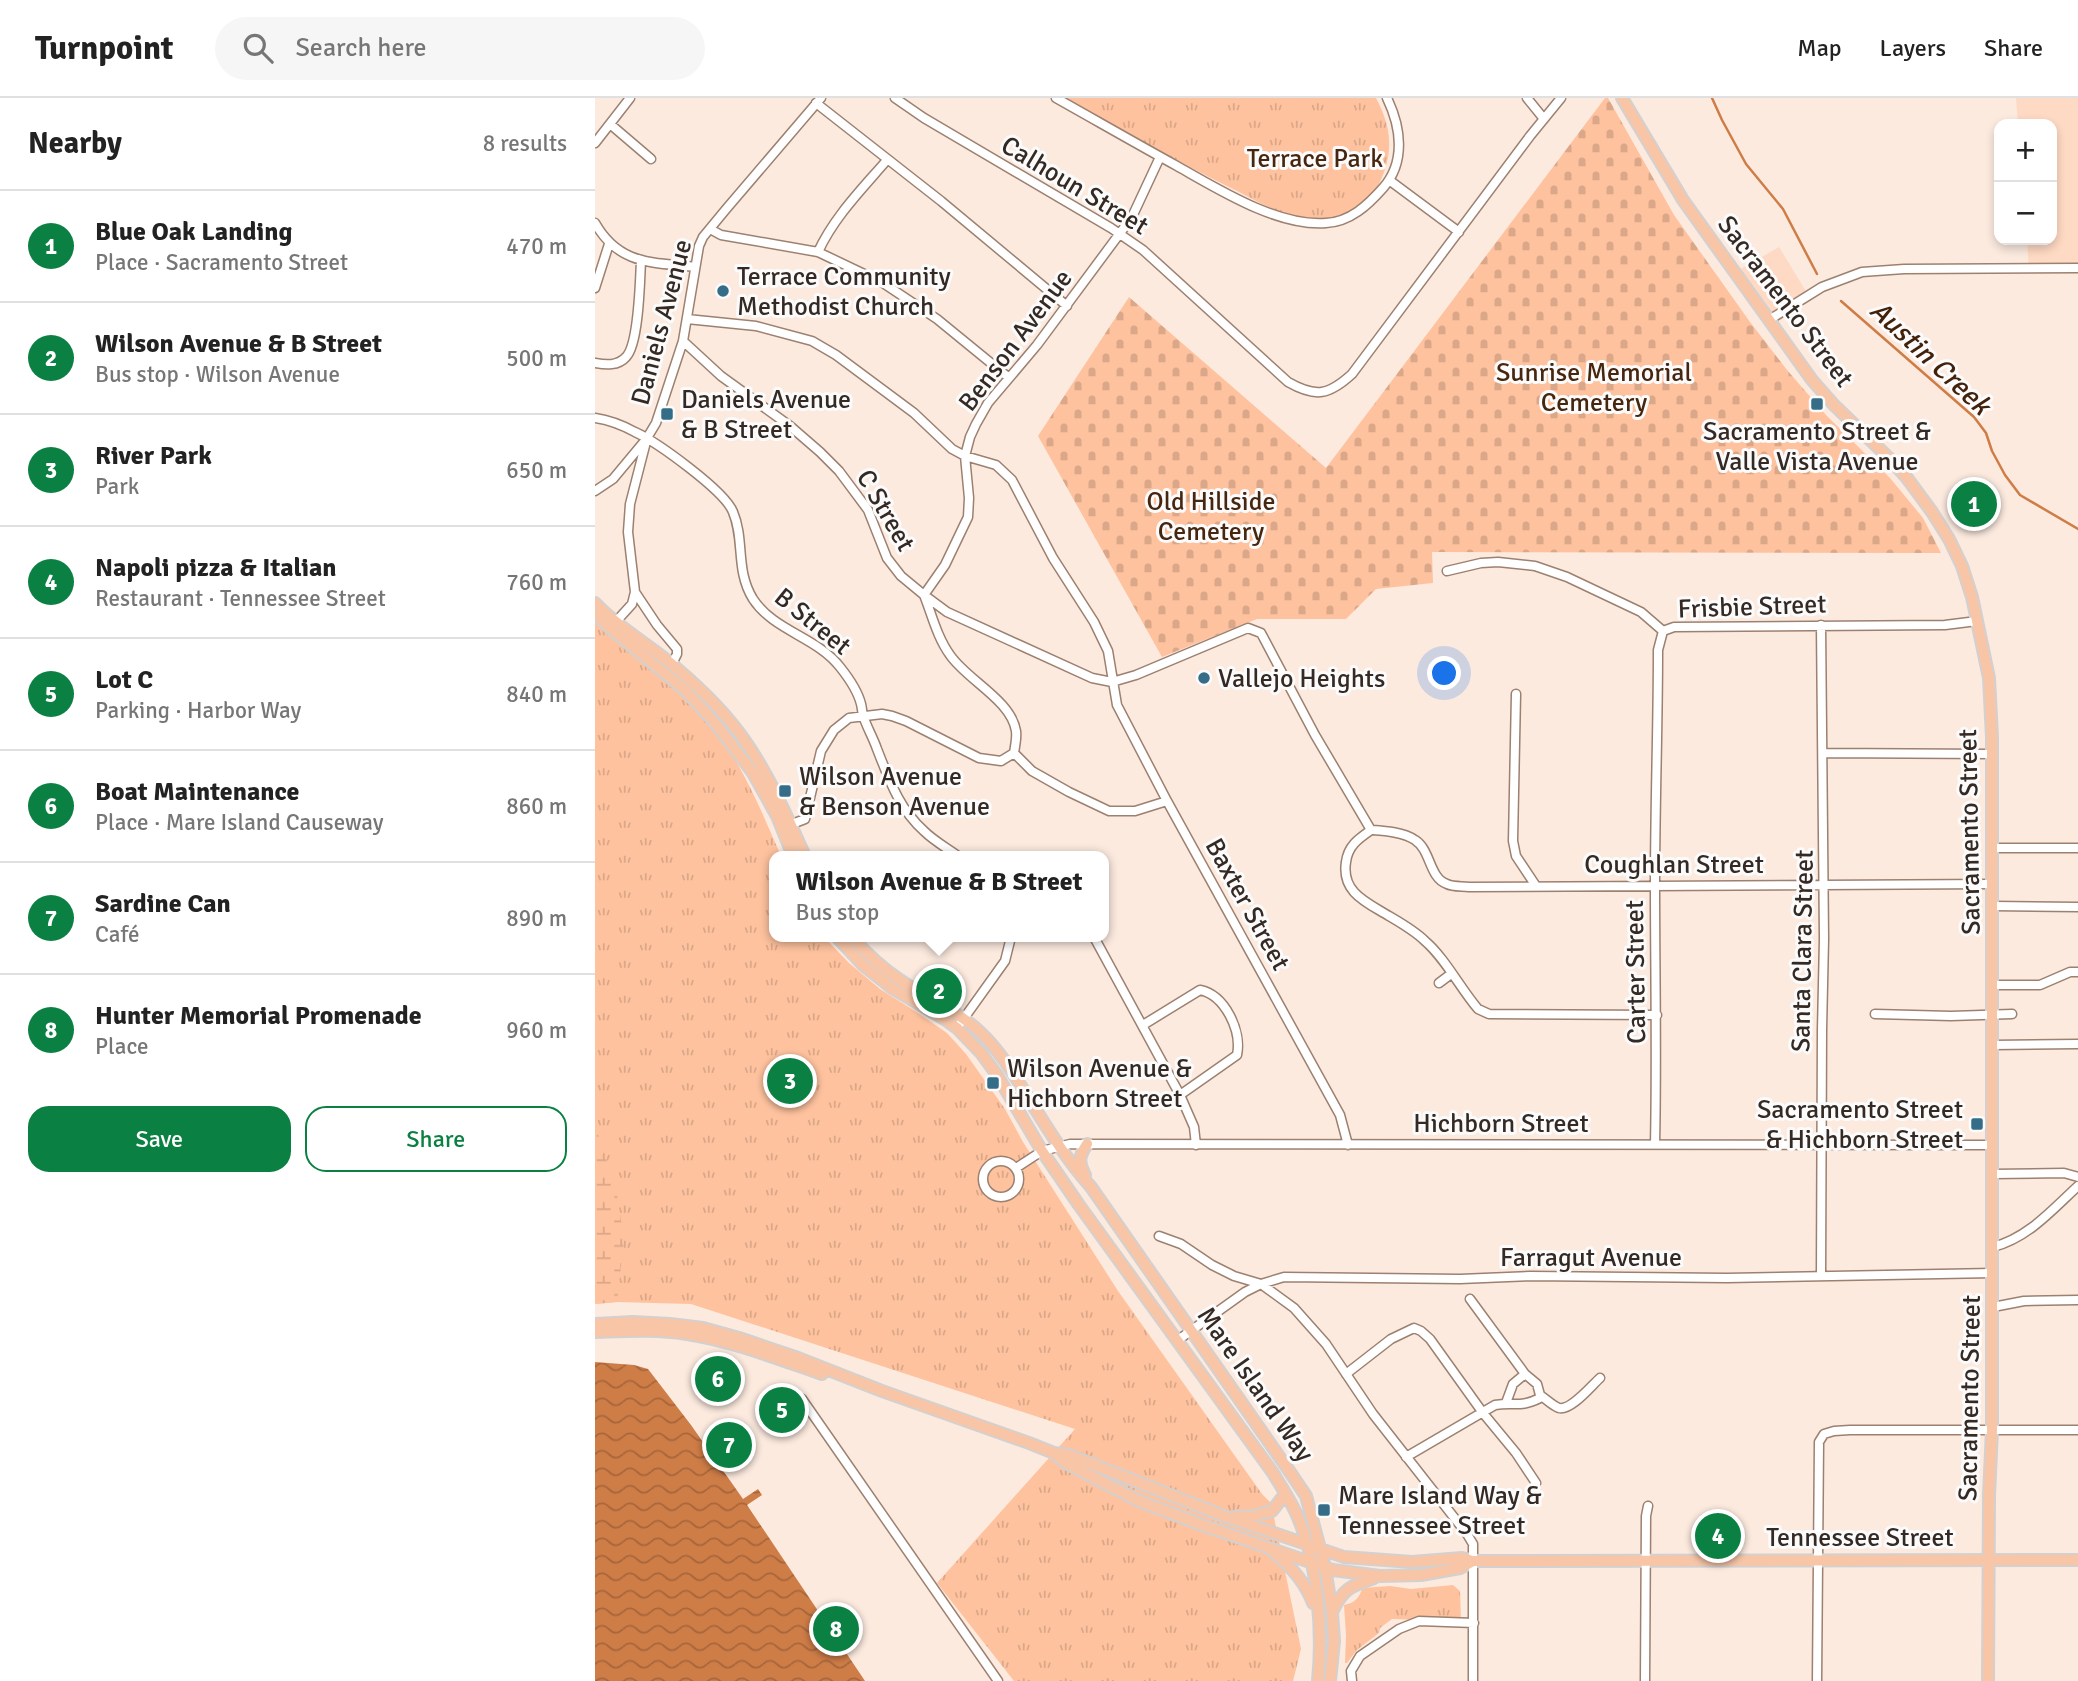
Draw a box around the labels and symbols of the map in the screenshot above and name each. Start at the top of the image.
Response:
street label: Calhoun Street [995,129,1154,242]
park label: Terrace Park [1247,143,1383,175]
street label: Sacramento Street [1710,210,1860,394]
street label: Daniels Avenue [624,236,699,409]
place label: Terrace Community Methodist Church [737,261,951,323]
street label: Benson Avenue [952,263,1079,418]
marker: Terrace Community Methodist Church [715,283,731,299]
water label: Austin Creek [1863,293,2000,424]
park label: Sunrise Memorial Cemetery [1496,357,1692,419]
place label: Daniels Avenue & B Street [681,384,851,446]
marker: Sacramento Street & Valle Vista Avenue [1809,396,1825,412]
marker: Daniels Avenue & B Street [659,406,675,422]
place label: Sacramento Street & Valle Vista Avenue [1703,416,1931,478]
street label: C Street [849,464,921,557]
pin: 1 [1951,478,1997,530]
park label: Old Hillside Cemetery [1147,486,1275,548]
street label: B Street [768,581,857,662]
street label: Frisbie Street [1677,588,1827,626]
your location [1427,656,1461,690]
place label: Vallejo Heights [1218,663,1385,695]
marker: Vallejo Heights [1196,670,1212,686]
street label: Sacramento Street [1952,729,1988,935]
place label: Wilson Avenue & Benson Avenue [799,761,990,823]
marker: Wilson Avenue & Benson Avenue [777,783,793,799]
street label: Baxter Street [1198,833,1296,976]
street label: Coughlan Street [1584,849,1764,881]
street label: Santa Clara Street [1785,850,1821,1052]
street label: Carter Street [1619,900,1653,1044]
pin: 2 [916,965,962,1017]
place label: Wilson Avenue & Hichborn Street [1007,1053,1192,1115]
pin: 3 [767,1055,813,1107]
marker: Wilson Avenue & Hichborn Street [985,1075,1001,1091]
place label: Sacramento Street & Hichborn Street [1757,1094,1963,1156]
street label: Hichborn Street [1413,1108,1589,1140]
marker: Sacramento Street & Hichborn Street [1969,1116,1985,1132]
street label: Farragut Avenue [1500,1242,1682,1274]
street label: Sacramento Street [1952,1295,1988,1501]
street label: Mare Island Way [1190,1301,1320,1468]
pin: 6 [695,1353,741,1405]
pin: 5 [759,1384,805,1436]
pin: 7 [706,1419,752,1471]
place label: Mare Island Way & Tennessee Street [1338,1480,1542,1542]
marker: Mare Island Way & Tennessee Street [1316,1502,1332,1518]
pin: 4 [1695,1510,1741,1562]
street label: Tennessee Street [1766,1522,1954,1554]
pin: 8 [813,1603,859,1655]

